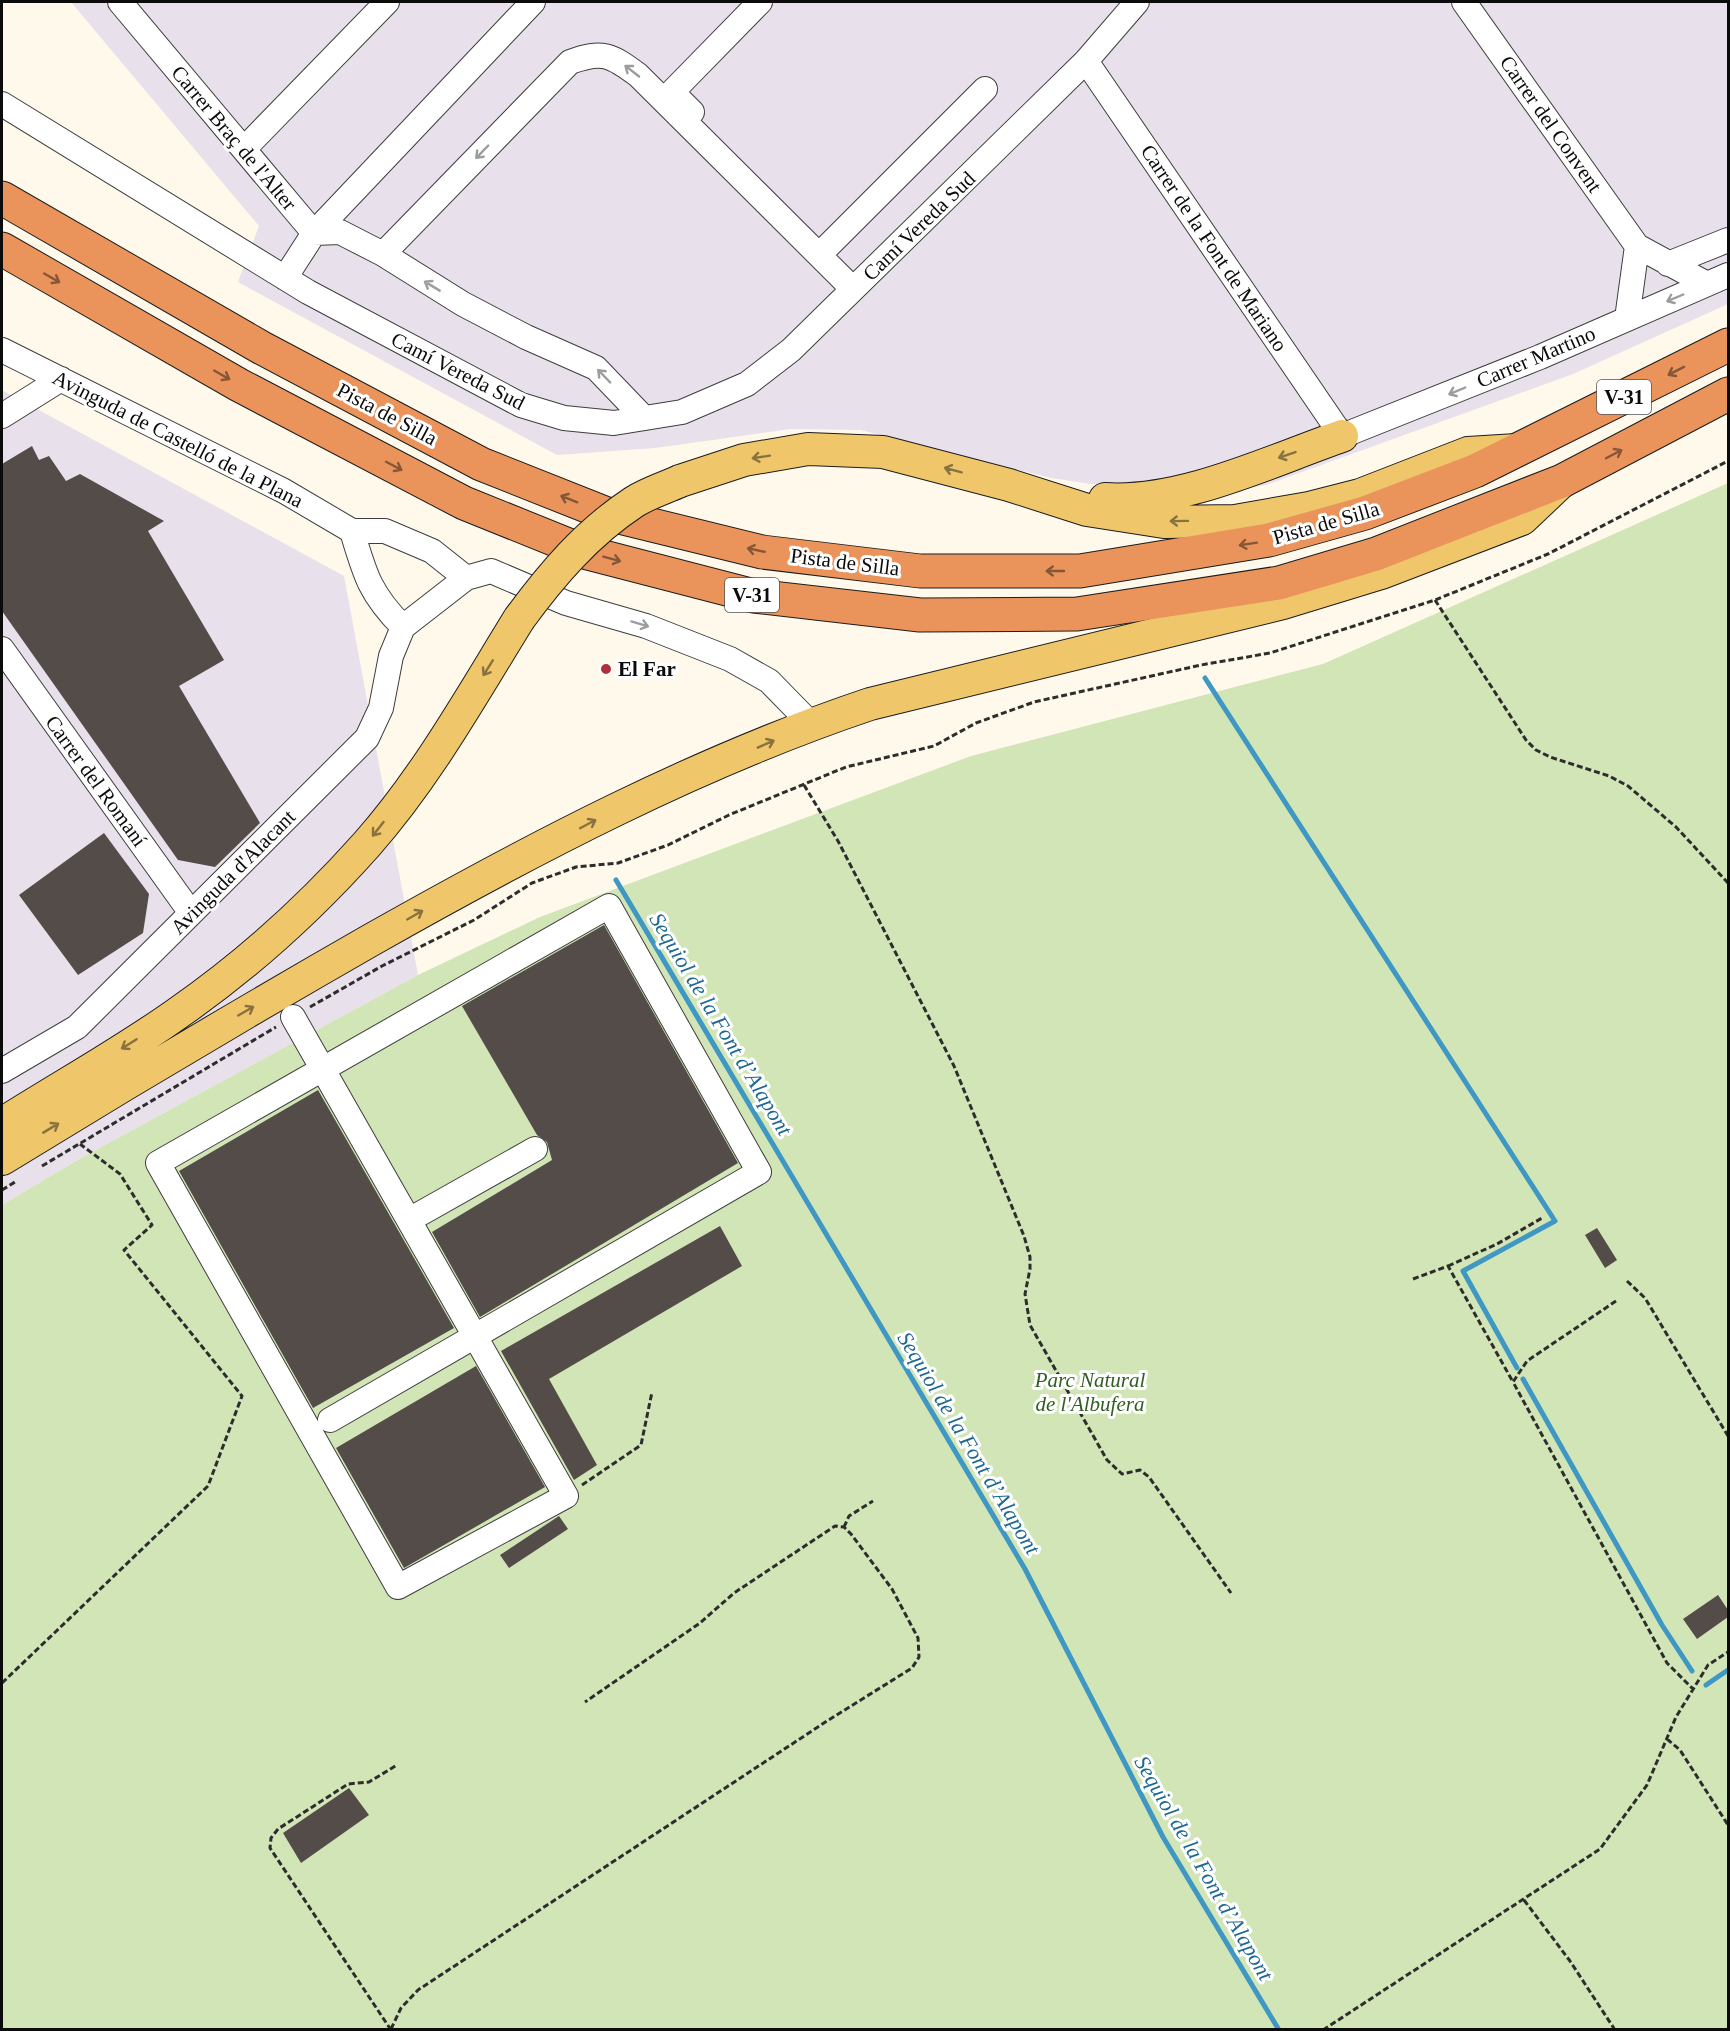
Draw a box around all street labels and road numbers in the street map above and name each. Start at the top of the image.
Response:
street label: Carrer del Convent [1495,51,1607,197]
street label: Carrer Braç de l'Alter [166,61,302,215]
street label: Carrer de la Font de Mariano [1136,140,1292,356]
street label: Camí Vereda Sud [858,166,980,286]
street label: Carrer Martino [1473,321,1599,393]
street label: Camí Vereda Sud [387,327,529,415]
street label: Avinguda de Castelló de la Plana [49,365,308,513]
street label: Pista de Silla [333,378,442,451]
road number: V-31 [1597,380,1651,414]
street label: Pista de Silla [1270,496,1383,550]
street label: Pista de Silla [789,543,902,581]
road number: V-31 [725,578,779,612]
street label: Carrer del Romaní [40,711,152,851]
street label: Avinguda d'Alacant [166,805,300,939]

